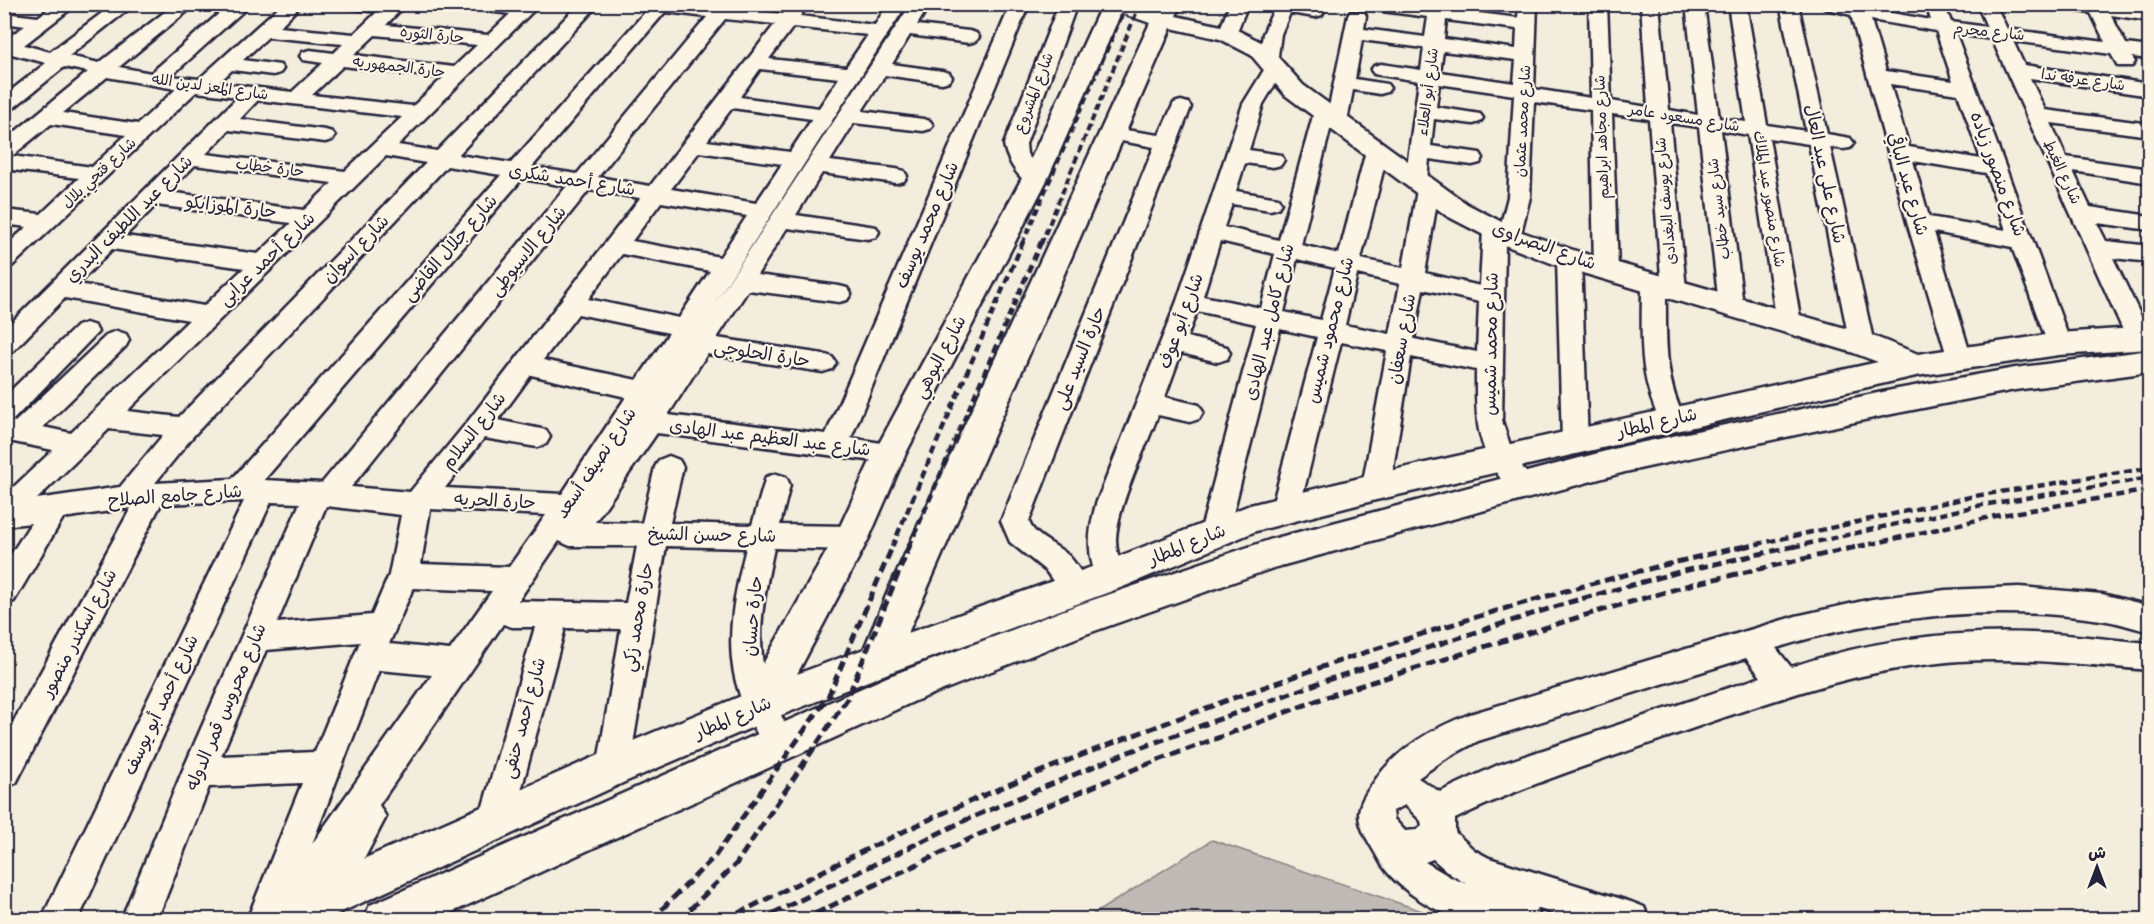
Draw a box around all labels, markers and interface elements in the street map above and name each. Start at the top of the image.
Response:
street label: شارع محرم [1952,19,2026,47]
street label: حارة الثوره [399,22,465,48]
street label: شارع أبو العلاء [1413,47,1443,137]
street label: شارع المشروع [1010,50,1058,136]
street label: حارة الجمهوريه [352,52,446,82]
street label: شارع محمد عثمان [1511,64,1535,178]
street label: شارع عرفه ندا [2040,65,2126,95]
street label: شارع المعز لدين الله [151,69,269,105]
street label: شارع مجاهد ابراهيم [1590,75,1616,199]
street label: شارع مسعود عامر [1625,100,1741,136]
street label: شارع على عبد العال [1799,103,1850,246]
street label: شارع منصور زياده [1965,109,2030,240]
street label: شارع منصور عبد الملاك [1749,129,1789,269]
street label: شارع عبد الباقي [1881,129,1935,239]
street label: شارع فتحي بلال [58,134,142,215]
street label: شارع يوسف البغدادى [1651,137,1681,265]
street label: شارع الغيط [2039,137,2085,207]
street label: شارع عبد اللطيف البدري [61,151,198,288]
street label: حارة خطاب [235,154,305,182]
street label: شارع سيد خطاب [1703,157,1735,261]
street label: شارع محمد يوسف [891,158,964,292]
street label: شارع أحمد شكرى [507,160,637,201]
street label: شارع جلال القاضى [398,190,503,306]
street label: حارة الموزايكو [183,191,278,223]
street label: شارع الاسيوطى [485,202,572,301]
street label: شارع أحمد عرابى [214,208,320,311]
street label: شارع اسوان [318,211,394,288]
street label: شارع البصراوى [1489,217,1599,275]
street label: شارع كامل عبد الهادى [1239,241,1300,403]
street label: شارع محمود شميس [1302,255,1359,406]
street label: شارع أبو عوف [1154,270,1209,372]
street label: شارع محمد شميس [1479,272,1504,416]
street label: شارع سعفان [1384,292,1421,386]
street label: حارة السيد على [1050,303,1110,413]
street label: شارع البوهي [909,312,975,405]
street label: حارة الحلوجى [712,336,811,373]
street label: شارع السلام [437,388,513,476]
street label: شارع نصيف أسعد [551,403,642,523]
street label: شارع المطار [1613,404,1699,444]
street label: شارع عبد العظيم عبد الهادى [668,415,872,464]
street label: شارع جامع الصلاح [107,481,243,513]
street label: حارة الحريه [454,488,536,514]
street label: شارع المطار [1143,520,1229,572]
street label: شارع حسن الشيخ [648,523,776,548]
street label: حارة محمد زكي [618,561,663,674]
street label: شارع اسكندر منصور [36,565,122,703]
street label: حارة حسان [739,575,767,657]
street label: شارع محروس قمر الدوله [181,620,272,794]
street label: شارع أحمد أبو يوسف [119,631,204,779]
street label: شارع أحمد حنفى [498,655,551,781]
street label: شارع المطار [690,692,775,745]
north arrow [2067,837,2127,897]
text: ش [2088,844,2106,863]

